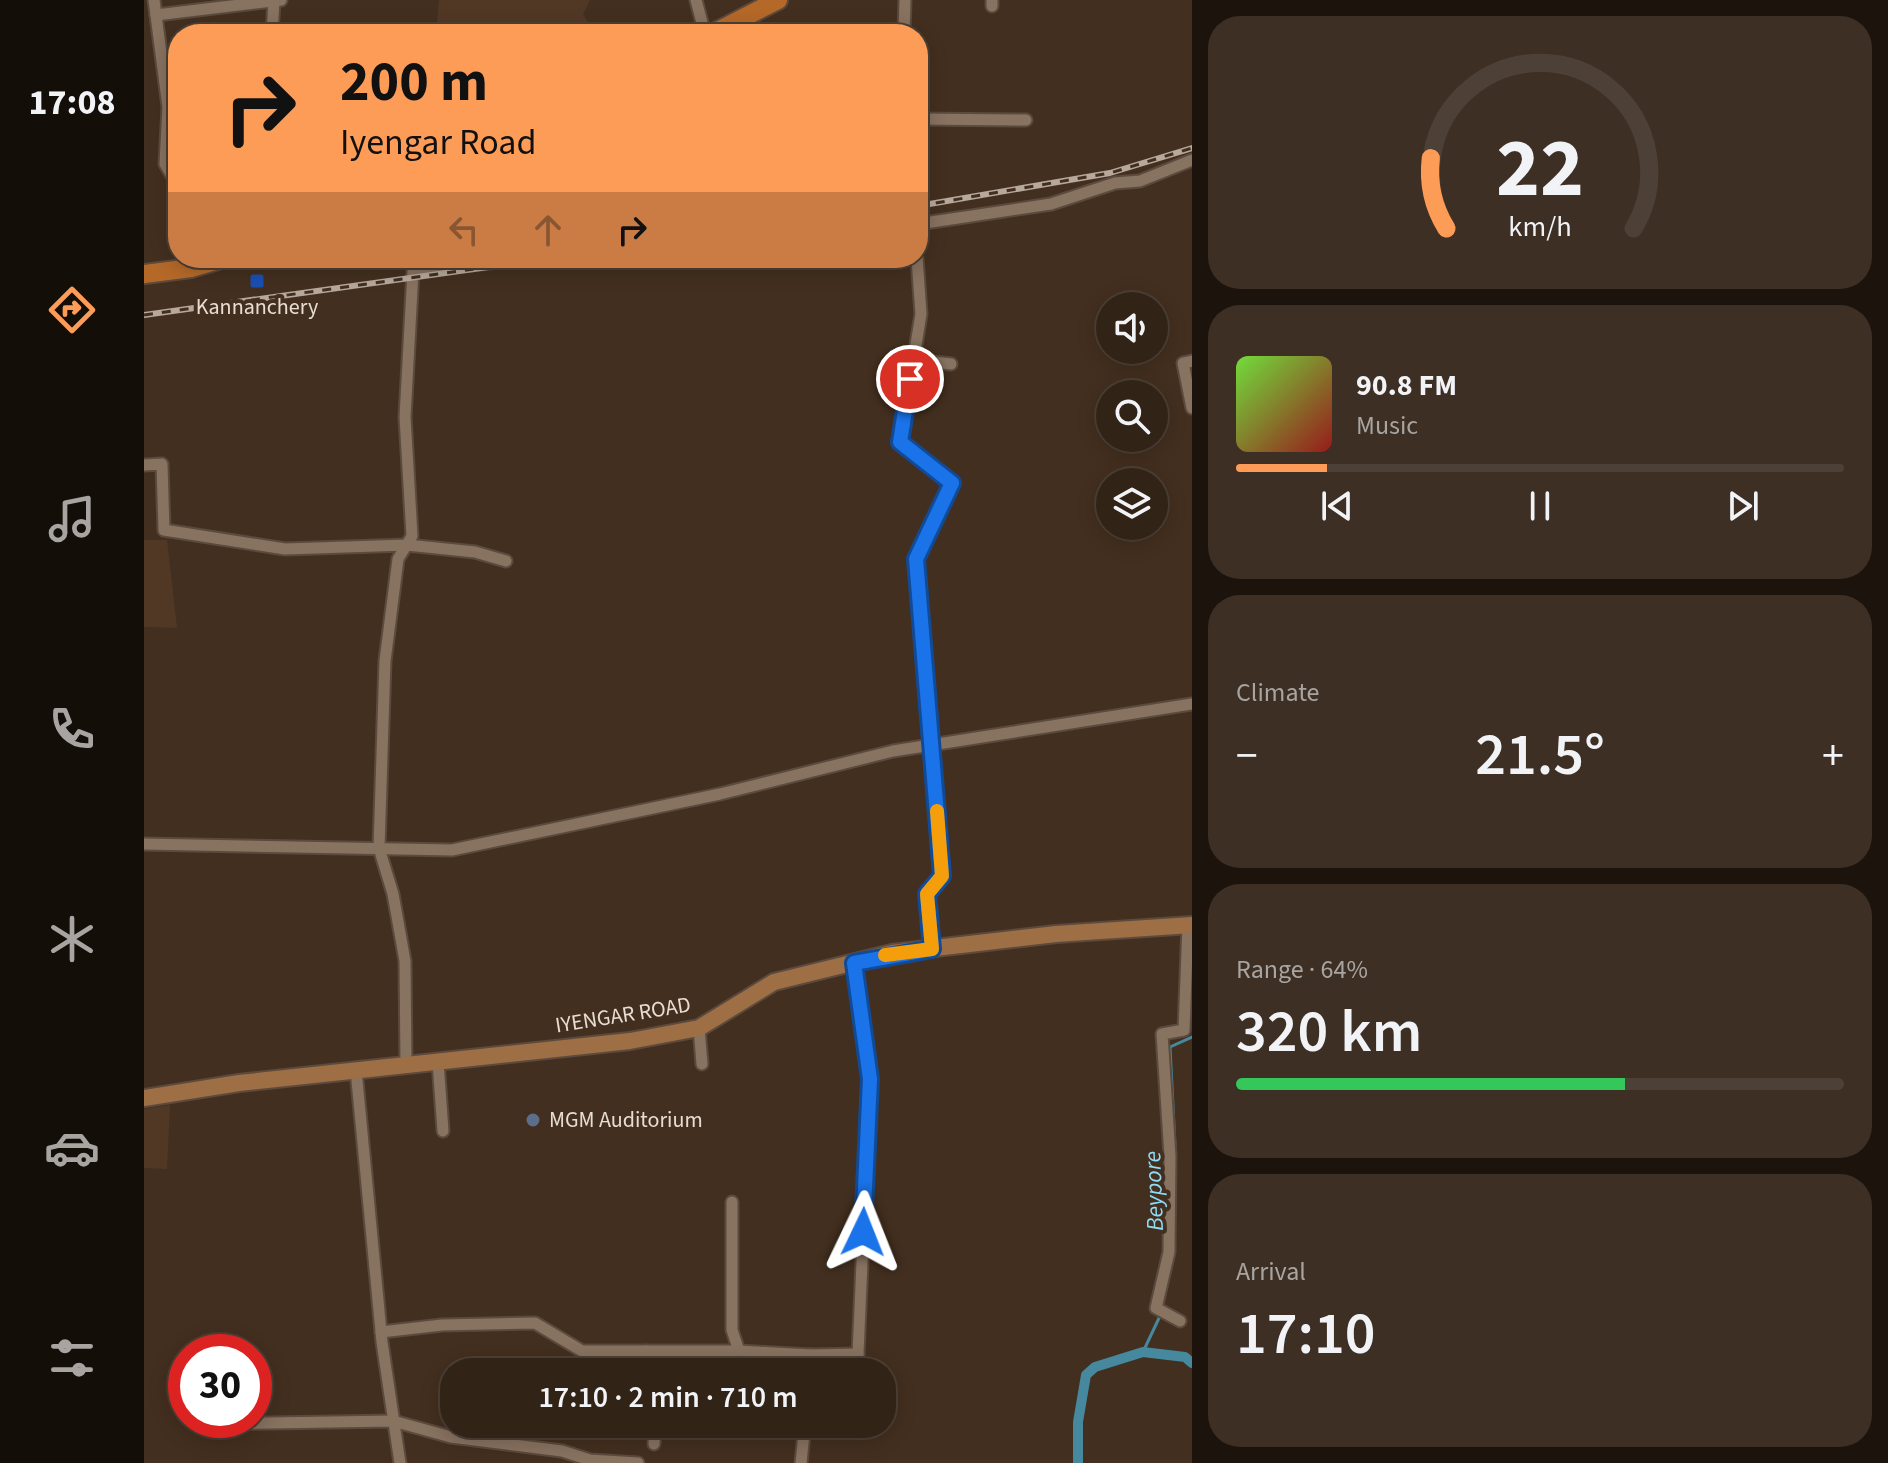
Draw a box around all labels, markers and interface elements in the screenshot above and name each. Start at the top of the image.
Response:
text: 200 m [340,43,488,122]
icon: right [208,56,312,160]
text: 17:08 [29,77,115,128]
text: 22 [1496,109,1584,227]
text: Iyengar Road [340,117,536,168]
text: km/h [1508,207,1572,247]
icon: left [442,208,486,252]
icon: ahead [526,208,570,252]
icon: right [610,208,654,252]
marker: Kannanchery [248,272,266,290]
icon: directions [44,282,100,338]
place label: Kannanchery [196,291,319,323]
map controls [1096,292,1168,540]
button: sound [1096,292,1168,364]
pin [876,345,944,413]
icon: arrive [888,357,932,401]
text: 90.8 FM [1356,364,1457,407]
button: search [1096,380,1168,452]
text: Music [1356,407,1418,444]
button: layers [1096,468,1168,540]
icon: previous [1315,484,1359,528]
icon: pause [1518,484,1562,528]
icon: next [1721,484,1765,528]
icon: music [44,491,100,547]
text: Climate [1236,674,1320,711]
icon: phone [44,701,100,757]
text: 21.5° [1475,713,1605,798]
text: − [1236,725,1258,788]
text: + [1822,725,1844,788]
icon: climate [44,911,100,967]
text: Range · 64% [1236,951,1368,988]
street label: IYENGAR ROAD [553,988,693,1042]
text: 320 km [1236,990,1422,1075]
place label: MGM Auditorium [549,1104,703,1136]
marker: MGM Auditorium [524,1111,542,1129]
icon: car [44,1120,100,1176]
water label: Beypore [1135,1150,1173,1232]
position arrow [821,1190,905,1274]
text: Arrival [1236,1253,1306,1290]
text: 17:10 [1236,1292,1376,1377]
icon: filters [44,1330,100,1386]
speed limit sign: 30 [168,1334,272,1438]
text: 17:10 · 2 min · 710 m [538,1376,798,1419]

